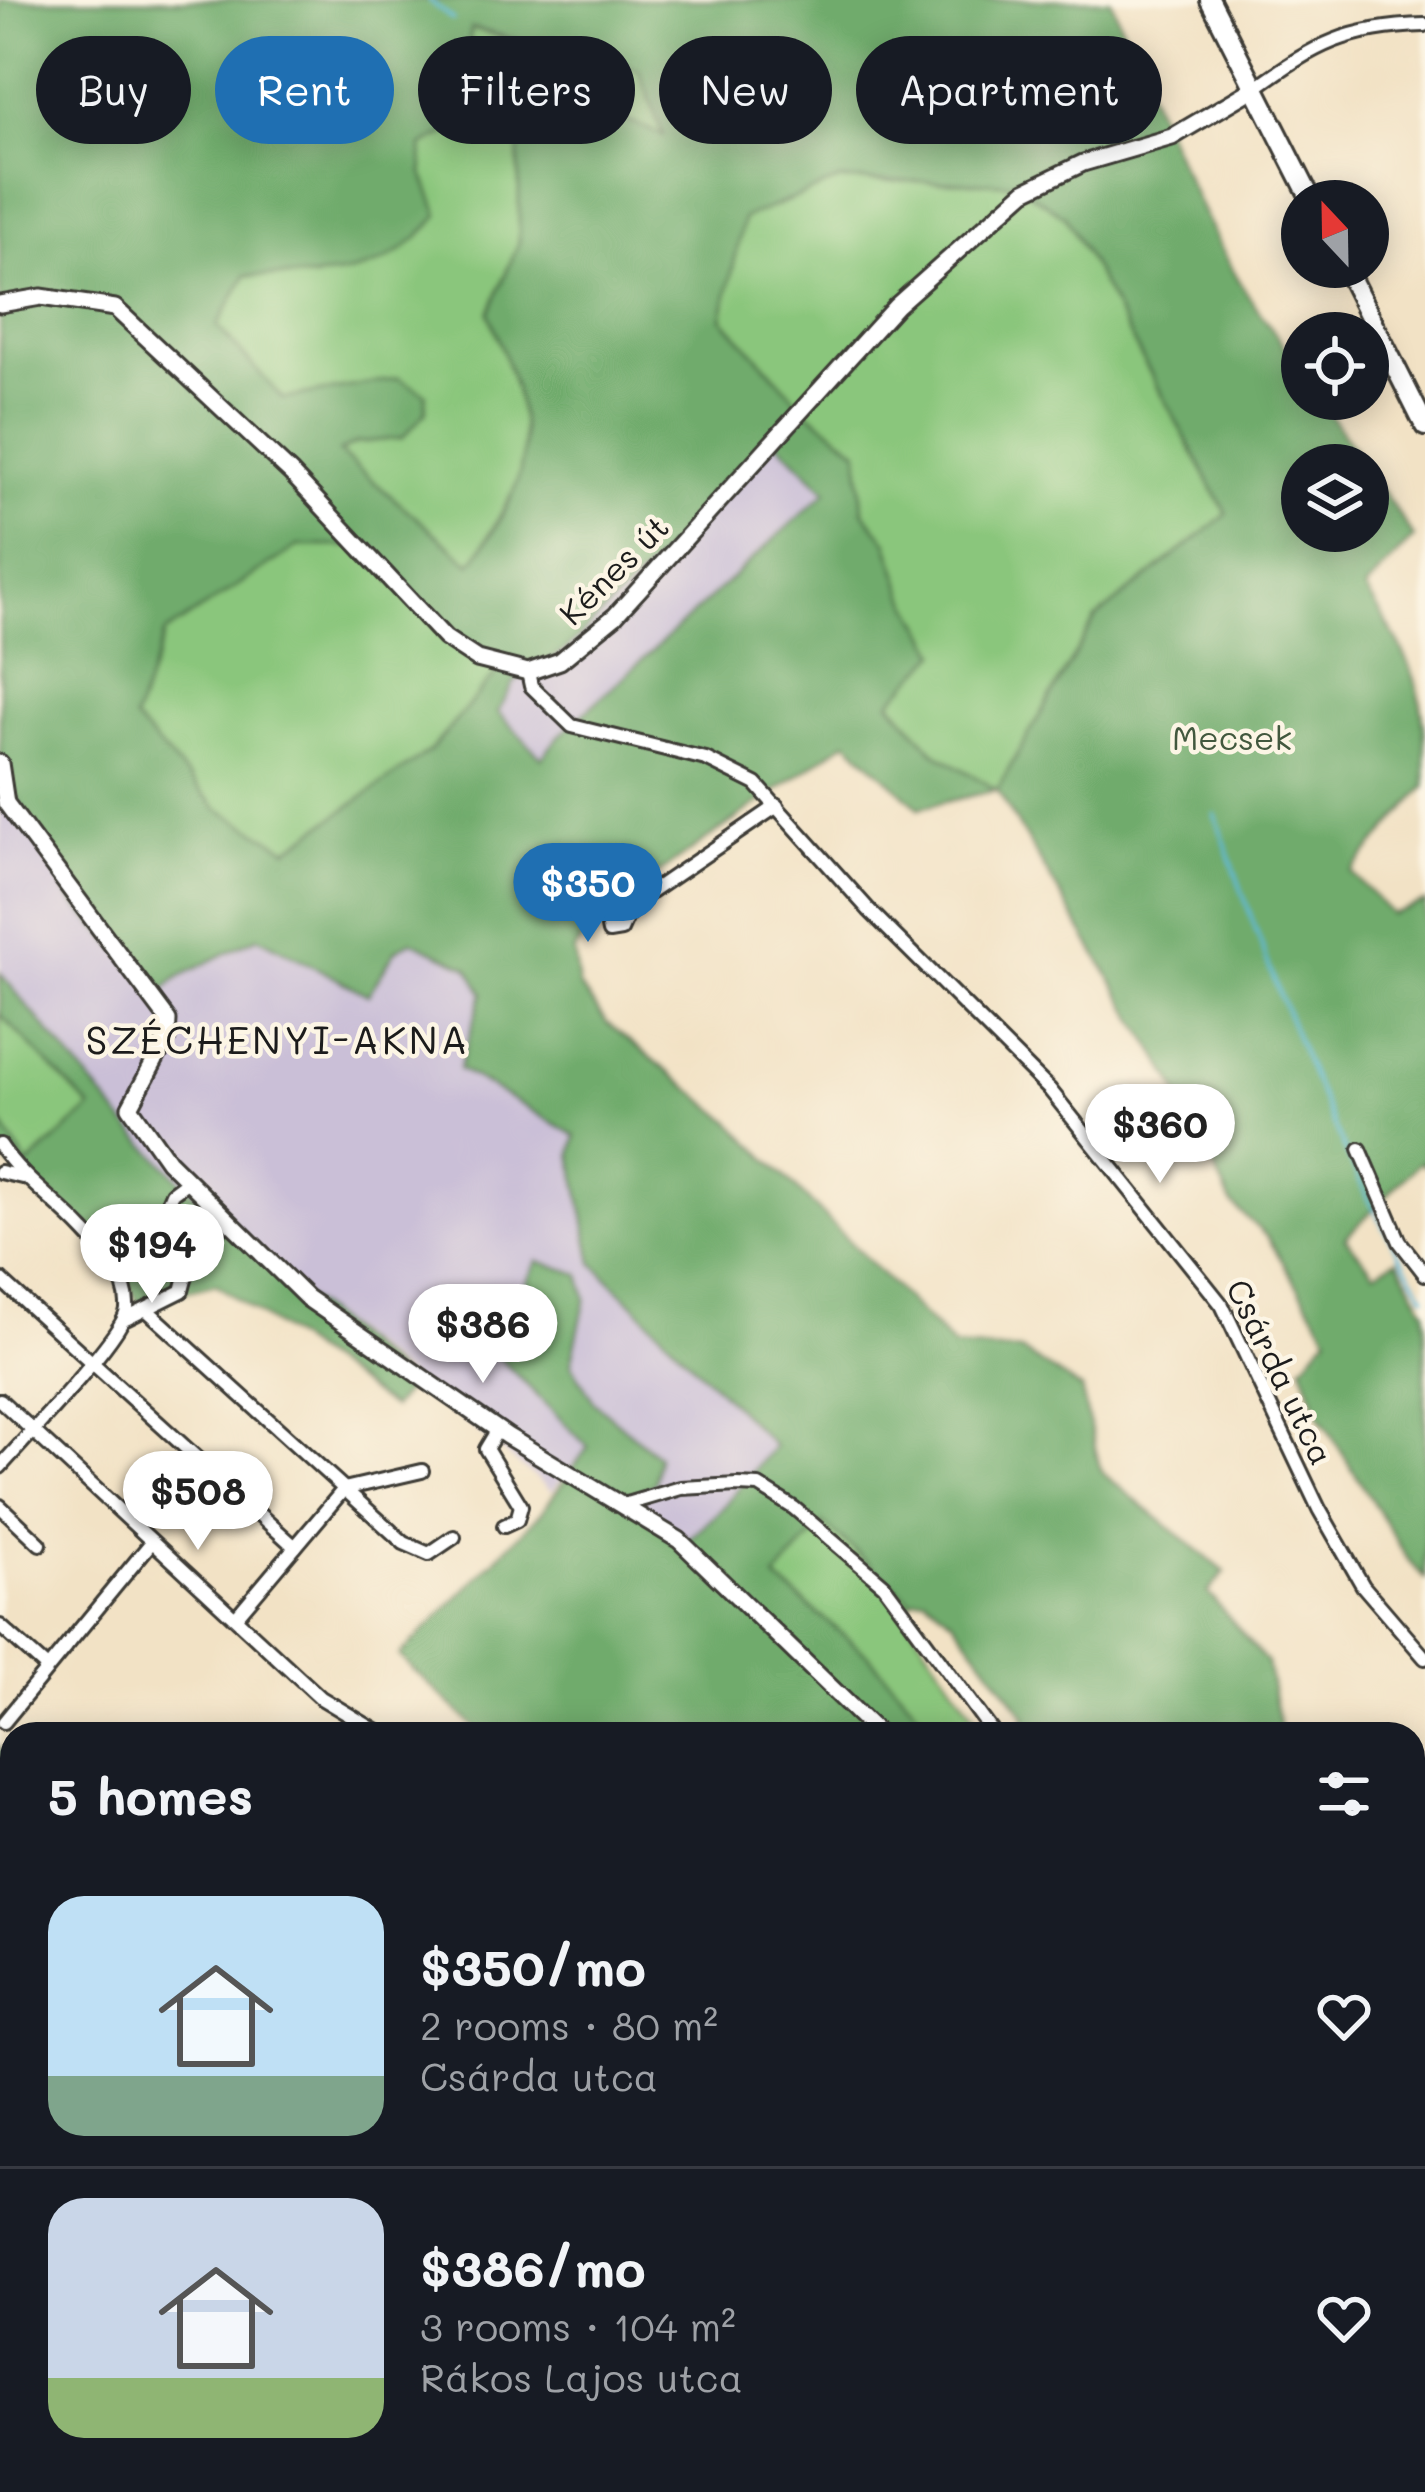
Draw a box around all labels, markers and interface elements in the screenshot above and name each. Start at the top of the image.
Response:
chip: Buy [36,36,191,144]
chip: Rent [215,36,394,144]
chip: Filters [418,36,635,144]
chip: New [659,36,832,144]
chip: Apartment [856,36,1162,144]
north arrow [1281,180,1389,288]
map controls [1281,180,1389,552]
button: locate [1281,312,1389,420]
button: layers [1281,444,1389,552]
street label: Kénes út [549,505,677,633]
park label: Mecsek [1172,715,1292,758]
pin: $350 [517,843,659,945]
text: $350 [540,856,636,907]
district label: SZÉCHENYI-AKNA [86,1013,470,1064]
pin: $360 [1089,1084,1231,1186]
text: $360 [1112,1097,1208,1148]
pin: $194 [81,1204,223,1306]
text: $194 [107,1217,197,1268]
street label: Csárda utca [1218,1271,1345,1471]
pin: $386 [412,1284,554,1386]
text: $386 [435,1297,531,1348]
pin: $508 [127,1451,269,1553]
text: $508 [150,1464,246,1515]
text: 5 homes [48,1761,253,1828]
icon: filters [1311,1761,1377,1827]
text: $350/mo [420,1932,646,1999]
icon: home [144,1944,288,2088]
icon: heart [1311,1983,1377,2049]
text: 2 rooms · 80 m² [420,1999,718,2050]
text: Csárda utca [420,2050,658,2101]
text: $386/mo [420,2233,646,2300]
icon: home [144,2246,288,2390]
icon: heart [1311,2285,1377,2351]
text: 3 rooms · 104 m² [420,2300,736,2351]
text: Rákos Lajos utca [420,2351,743,2402]

